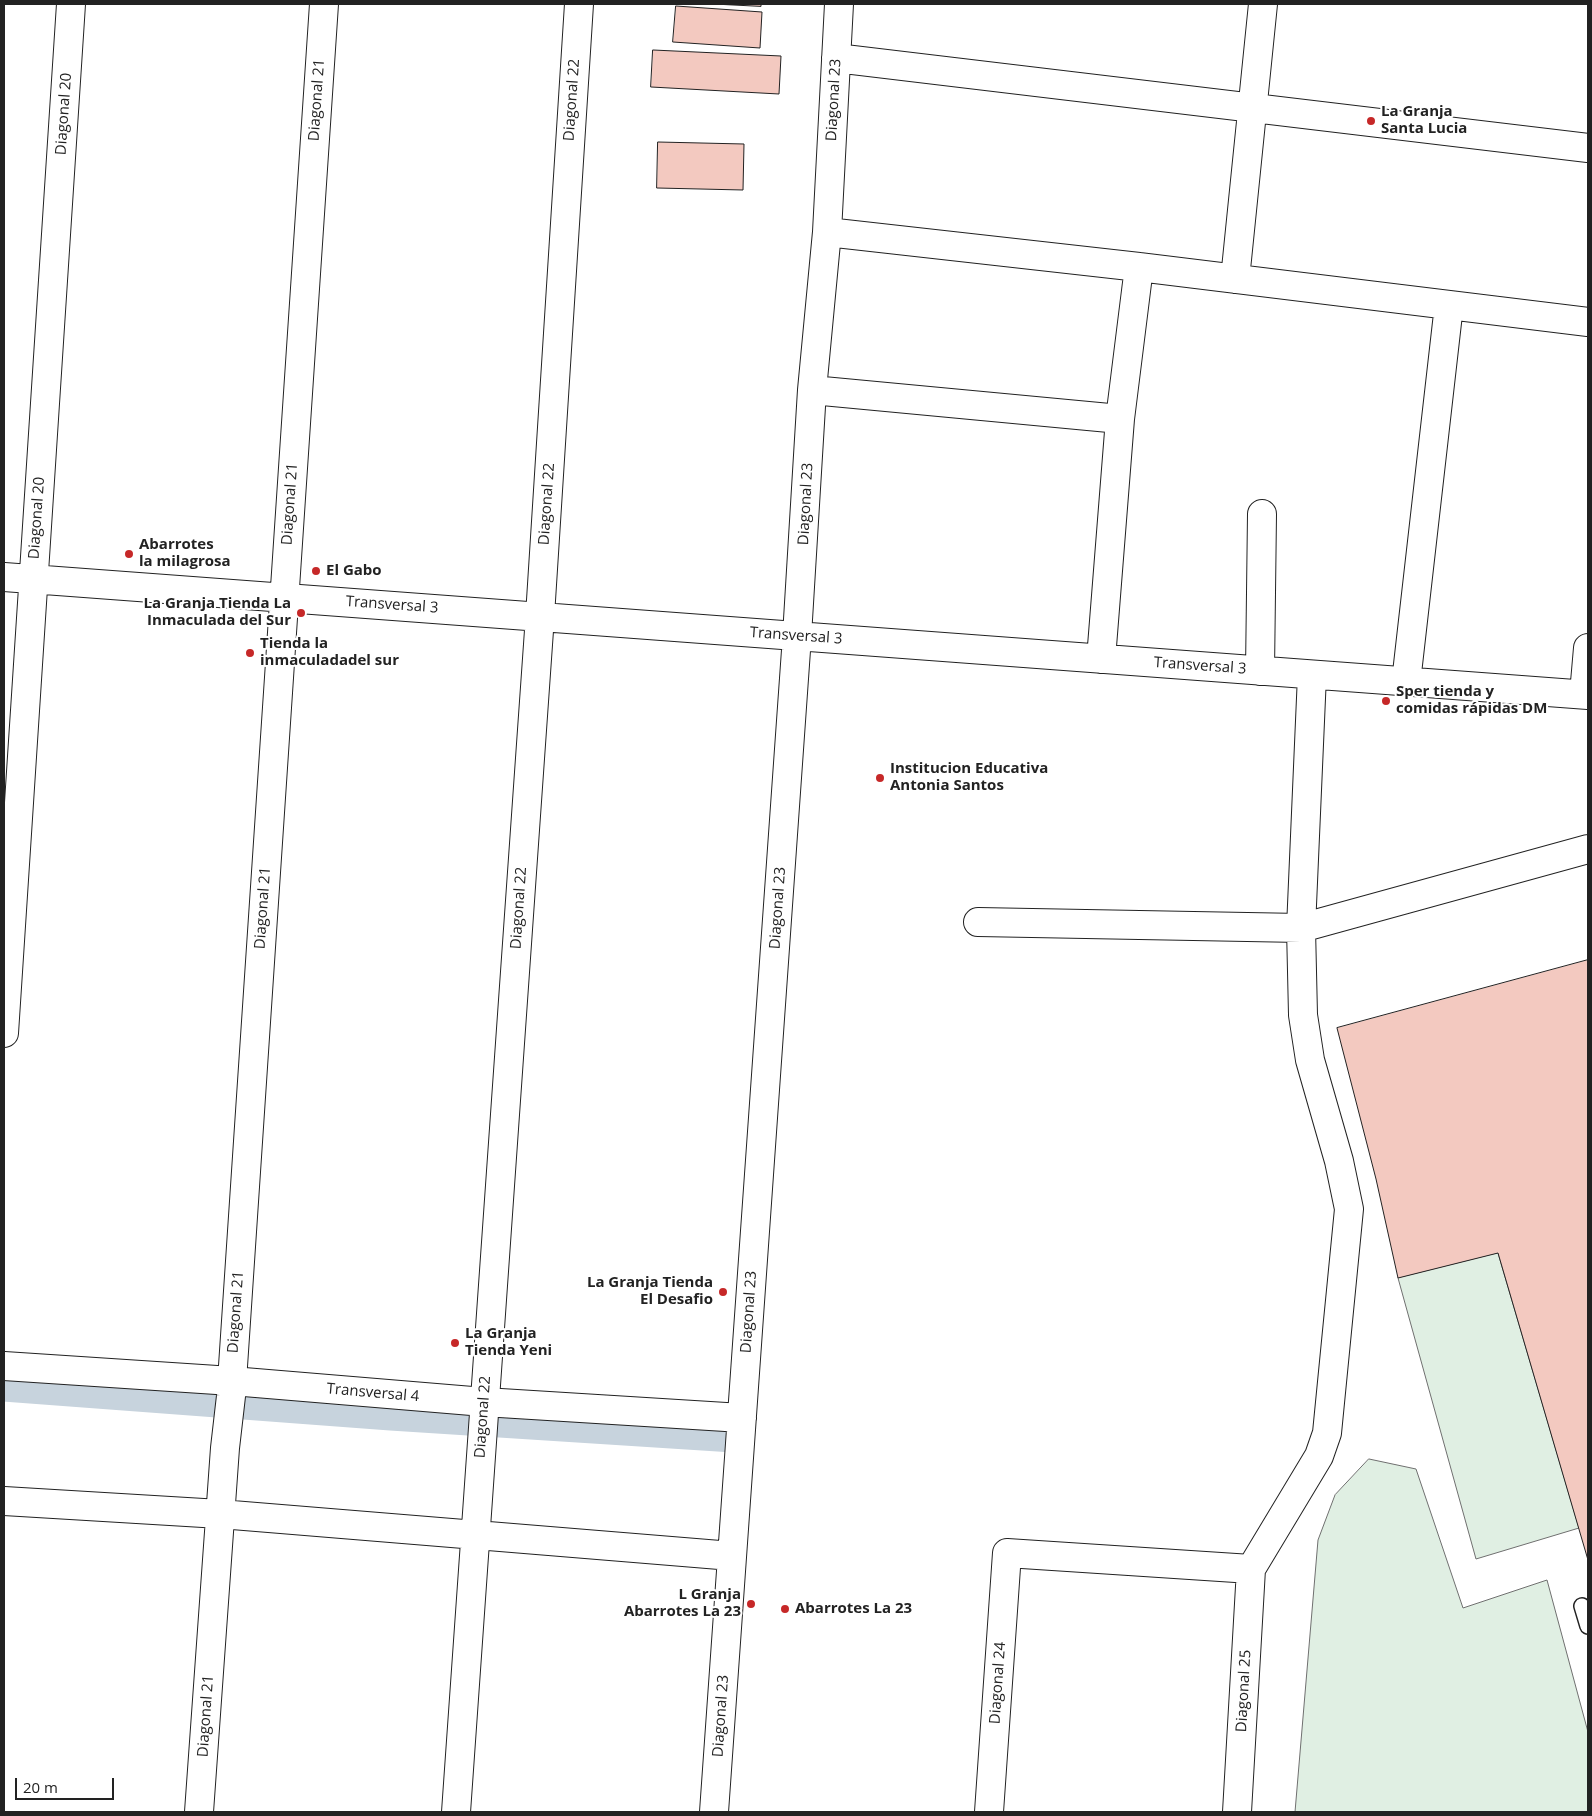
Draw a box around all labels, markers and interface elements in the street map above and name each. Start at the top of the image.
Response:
street label: Diagonal 21 [305,58,329,142]
street label: Diagonal 22 [560,58,584,142]
street label: Diagonal 23 [823,58,845,142]
street label: Diagonal 20 [52,72,76,156]
place label: La Granja Santa Lucia [1381,103,1467,138]
marker: La Granja Santa Lucia [1365,115,1377,127]
street label: Diagonal 21 [278,462,302,546]
street label: Diagonal 22 [535,462,559,546]
street label: Diagonal 23 [795,462,817,546]
street label: Diagonal 20 [25,476,49,560]
place label: Abarrotes la milagrosa [139,536,231,571]
marker: Abarrotes la milagrosa [123,548,135,560]
place label: El Gabo [326,562,382,580]
marker: El Gabo [310,565,322,577]
street label: Transversal 3 [345,593,439,617]
place label: La Granja Tienda La Inmaculada del Sur [143,595,291,630]
marker: La Granja Tienda La Inmaculada del Sur [295,607,307,619]
street label: Transversal 3 [749,624,843,648]
place label: Tienda la inmaculadadel sur [260,635,399,670]
marker: Tienda la inmaculadadel sur [244,647,256,659]
street label: Transversal 3 [1153,654,1247,678]
place label: Sper tienda y comidas rápidas DM [1396,683,1547,718]
marker: Sper tienda y comidas rápidas DM [1380,695,1392,707]
place label: Institucion Educativa Antonia Santos [890,760,1048,795]
marker: Institucion Educativa Antonia Santos [874,772,886,784]
street label: Diagonal 21 [251,866,275,950]
street label: Diagonal 22 [507,866,531,950]
street label: Diagonal 23 [766,866,790,950]
street label: Diagonal 21 [224,1270,248,1354]
street label: Diagonal 23 [737,1270,761,1354]
place label: La Granja Tienda El Desafio [587,1274,713,1309]
marker: La Granja Tienda El Desafio [717,1286,729,1298]
place label: La Granja Tienda Yeni [465,1325,552,1360]
marker: La Granja Tienda Yeni [449,1337,461,1349]
street label: Diagonal 22 [471,1375,495,1459]
street label: Transversal 4 [326,1380,420,1406]
place label: L Granja Abarrotes La 23 [624,1586,741,1621]
marker: L Granja Abarrotes La 23 [745,1598,757,1610]
place label: Abarrotes La 23 [795,1600,912,1618]
marker: Abarrotes La 23 [779,1603,791,1615]
street label: Diagonal 24 [986,1641,1010,1725]
street label: Diagonal 25 [1233,1649,1255,1733]
street label: Diagonal 21 [194,1674,218,1758]
street label: Diagonal 23 [709,1674,733,1758]
scale bar [18,1768,116,1800]
text: 20 m [23,1777,58,1797]

